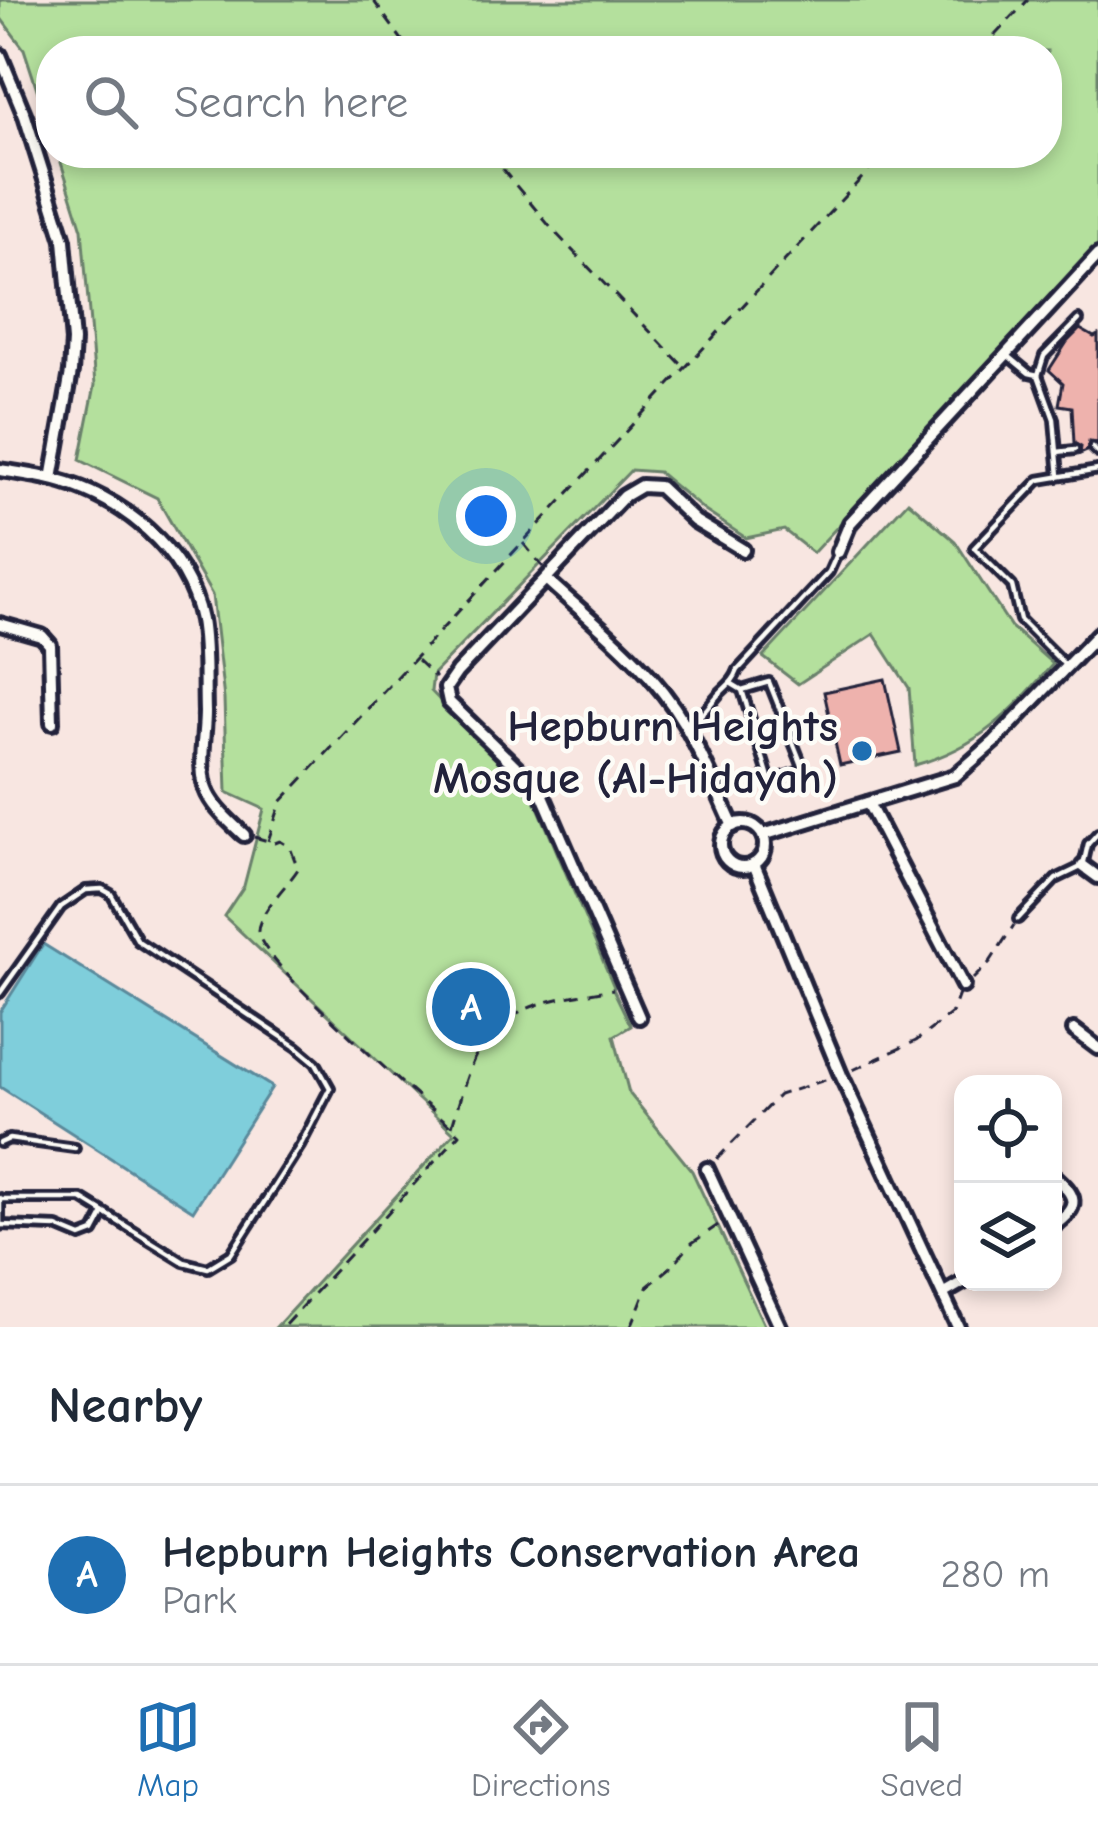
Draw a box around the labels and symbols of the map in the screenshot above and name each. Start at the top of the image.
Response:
your location [456,486,516,546]
place label: Hepburn Heights Mosque (Al-Hidayah) [433,700,838,804]
marker: Hepburn Heights Mosque (Al-Hidayah) [849,738,875,764]
pin: A [432,962,510,1052]

